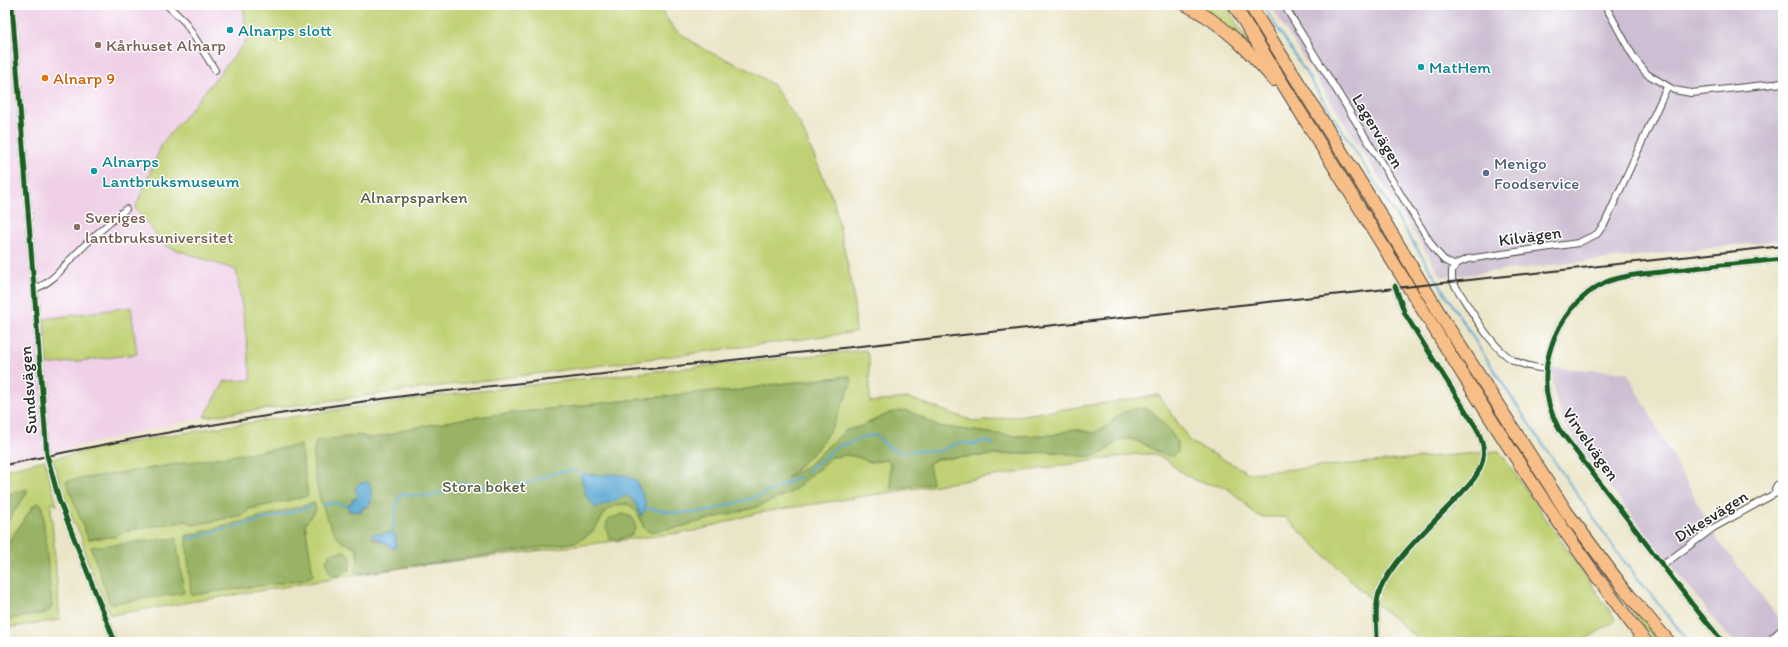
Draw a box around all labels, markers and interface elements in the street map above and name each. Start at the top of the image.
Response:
place label: Alnarps slott [238,20,332,40]
marker: Alnarps slott [225,25,235,35]
place label: Kårhuset Alnarp [106,35,226,55]
marker: Kårhuset Alnarp [93,40,103,50]
place label: MatHem [1429,57,1491,77]
marker: MatHem [1416,62,1426,72]
place label: Alnarp 9 [53,68,115,88]
marker: Alnarp 9 [40,73,50,83]
street label: Lagervägen [1348,90,1408,172]
place label: Alnarps Lantbruksmuseum [102,151,240,191]
place label: Menigo Foodservice [1494,153,1579,193]
marker: Alnarps Lantbruksmuseum [89,166,99,176]
marker: Menigo Foodservice [1481,168,1491,178]
park label: Alnarpsparken [360,187,468,207]
place label: Sveriges lantbruksuniversitet [85,207,233,247]
marker: Sveriges lantbruksuniversitet [72,222,82,232]
street label: Kilvägen [1497,222,1563,250]
street label: Sundsvägen [15,345,41,435]
street label: Virvelvägen [1558,403,1624,485]
park label: Stora boket [442,476,527,496]
street label: Dikesvägen [1671,486,1751,546]

